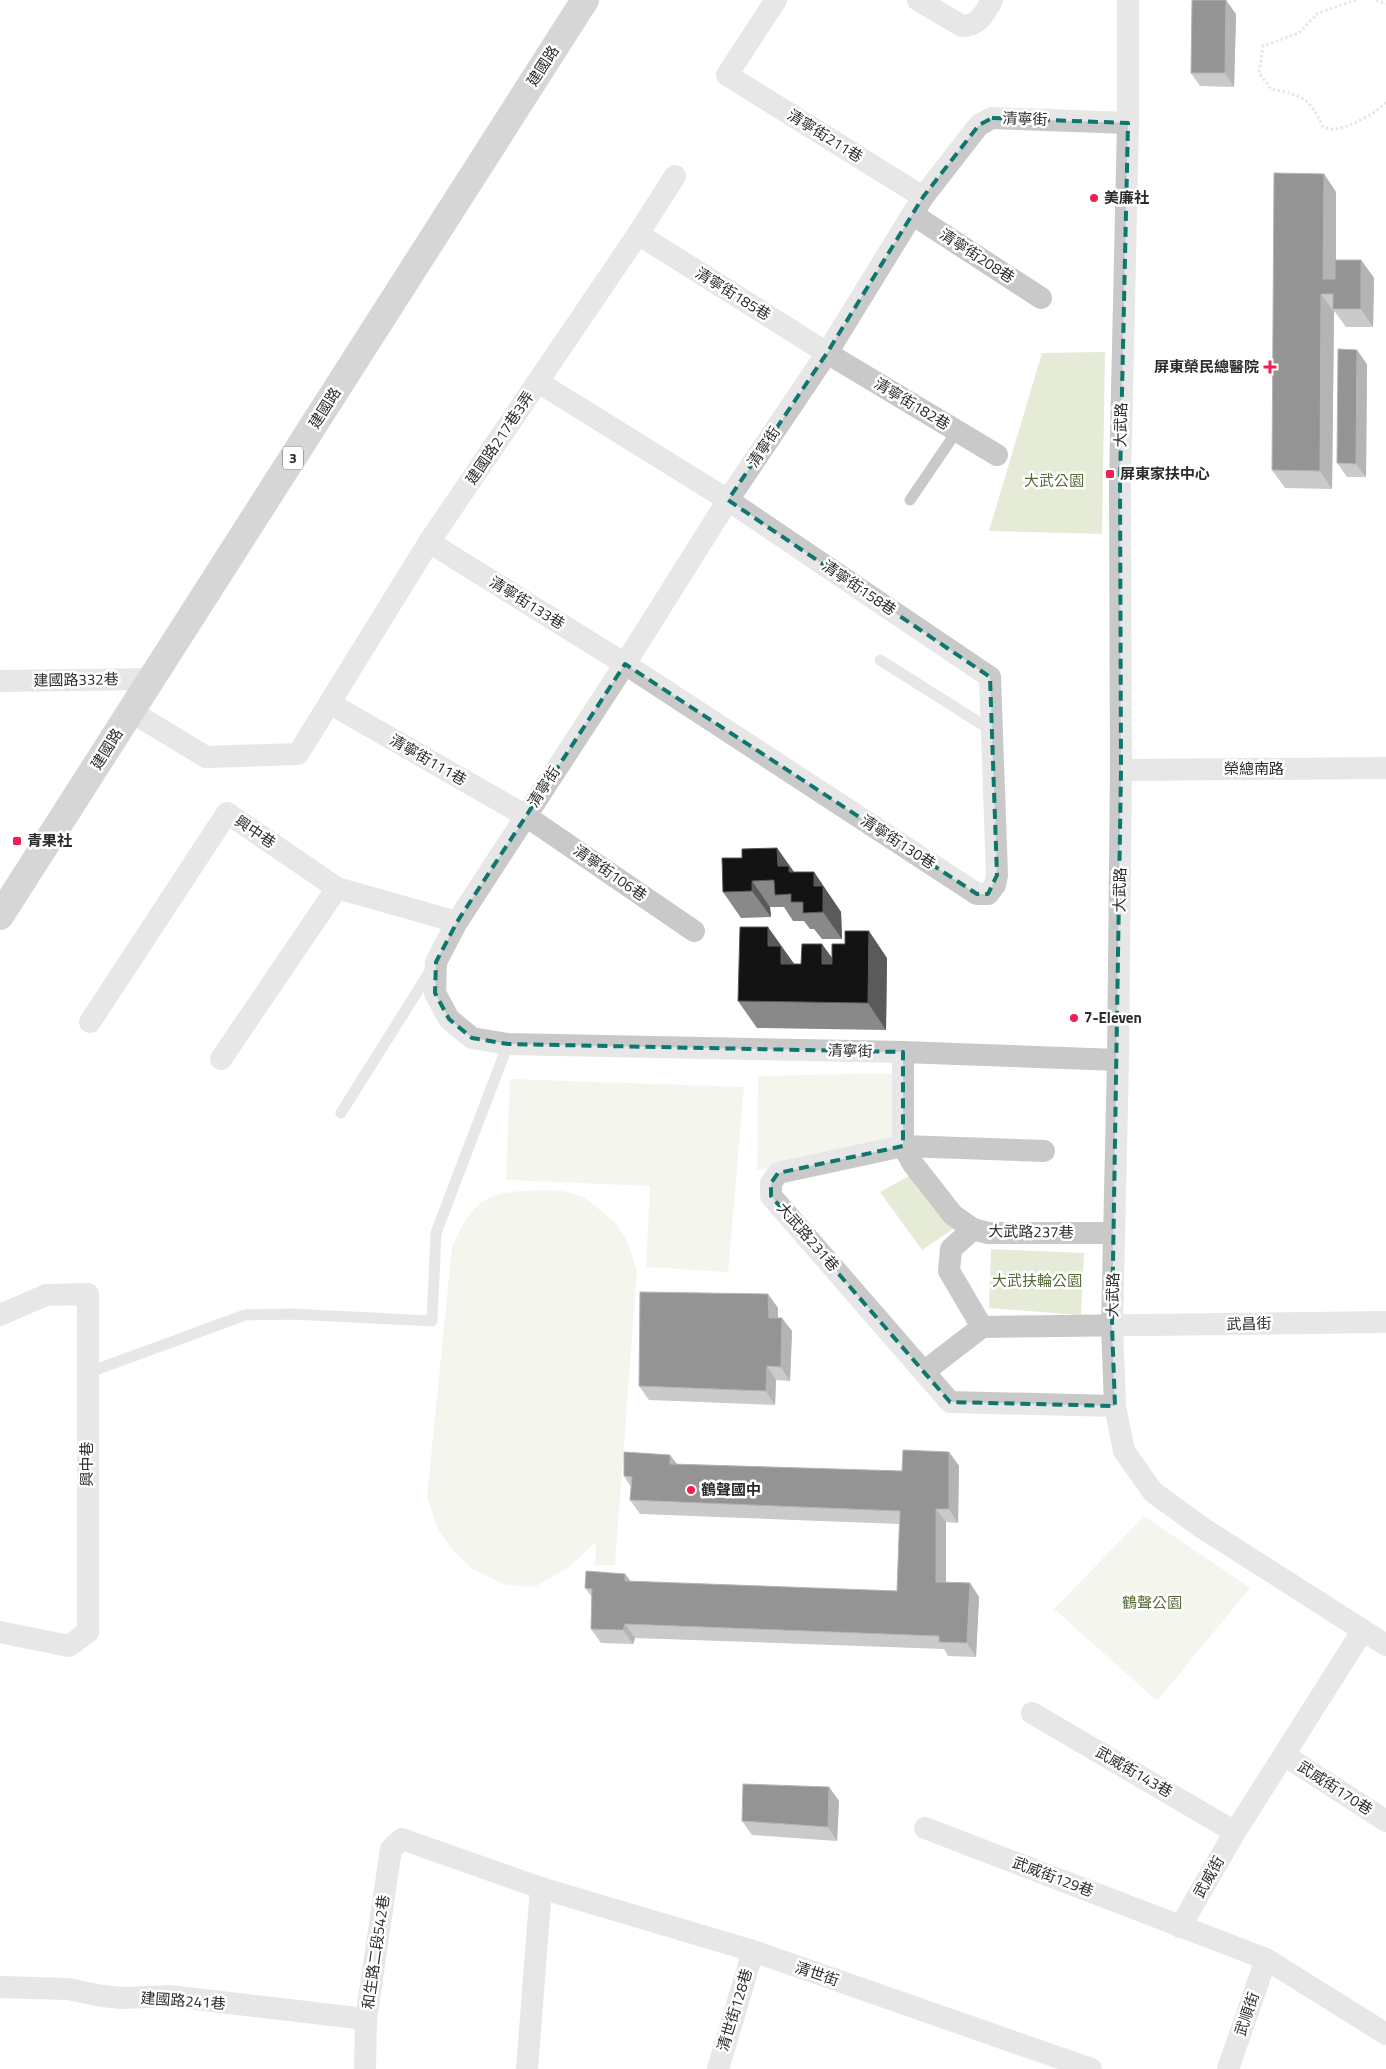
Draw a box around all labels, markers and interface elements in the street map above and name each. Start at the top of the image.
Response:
street label: 建國路 [521,41,564,91]
street label: 清寧街211巷 [783,103,867,168]
street label: 清寧街 [1002,106,1048,131]
place label: 美廉社 [1104,186,1149,209]
marker: 美廉社 [1088,192,1100,204]
street label: 清寧街208巷 [935,223,1019,288]
street label: 清寧街185巷 [691,261,775,326]
place label: 屏東榮民總醫院 [1154,355,1259,378]
marker: 屏東榮民總醫院 [1263,360,1277,374]
street label: 清寧街182巷 [870,372,955,435]
street label: 建國路 [303,383,346,433]
street label: 建國路217巷3弄 [460,386,539,489]
street label: 大武路 [1109,402,1132,448]
street label: 清寧街 [741,422,786,472]
road number: 3 [283,446,303,469]
place label: 屏東家扶中心 [1120,462,1210,485]
marker: 屏東家扶中心 [1104,468,1116,480]
park label: 大武公園 [1024,469,1084,492]
street label: 清寧街158巷 [818,554,901,621]
street label: 清寧街133巷 [485,570,569,635]
street label: 建國路332巷 [33,667,119,692]
street label: 建國路 [85,724,128,774]
street label: 清寧街111巷 [386,728,471,791]
street label: 榮總南路 [1224,757,1284,780]
street label: 清寧街 [522,762,565,812]
street label: 興中巷 [230,809,280,854]
street label: 清寧街130巷 [856,809,940,874]
place label: 青果社 [27,829,72,852]
marker: 青果社 [11,835,23,847]
street label: 清寧街106巷 [569,839,652,906]
street label: 大武路 [1108,867,1131,913]
place label: 7-Eleven [1084,1006,1142,1029]
marker: 7-Eleven [1068,1012,1080,1024]
street label: 清寧街 [827,1039,873,1062]
street label: 大武路231巷 [772,1197,845,1276]
street label: 大武路237巷 [988,1219,1074,1244]
park label: 大武扶輪公園 [992,1269,1082,1292]
street label: 大武路 [1101,1272,1124,1318]
street label: 武昌街 [1226,1312,1272,1335]
street label: 興中巷 [75,1441,98,1487]
place label: 鶴聲國中 [701,1478,761,1501]
marker: 鶴聲國中 [685,1484,697,1496]
park label: 鶴聲公園 [1122,1591,1182,1614]
street label: 武威街143巷 [1092,1740,1177,1803]
street label: 武威街170巷 [1293,1755,1377,1820]
street label: 武威街129巷 [1009,1851,1097,1903]
street label: 武威街 [1187,1852,1230,1902]
street label: 和生路二段542巷 [356,1893,395,2011]
street label: 清世街 [792,1955,842,1992]
street label: 清世街128巷 [711,1966,758,2054]
street label: 建國路241巷 [140,1986,226,2015]
street label: 武順街 [1228,1989,1265,2039]

